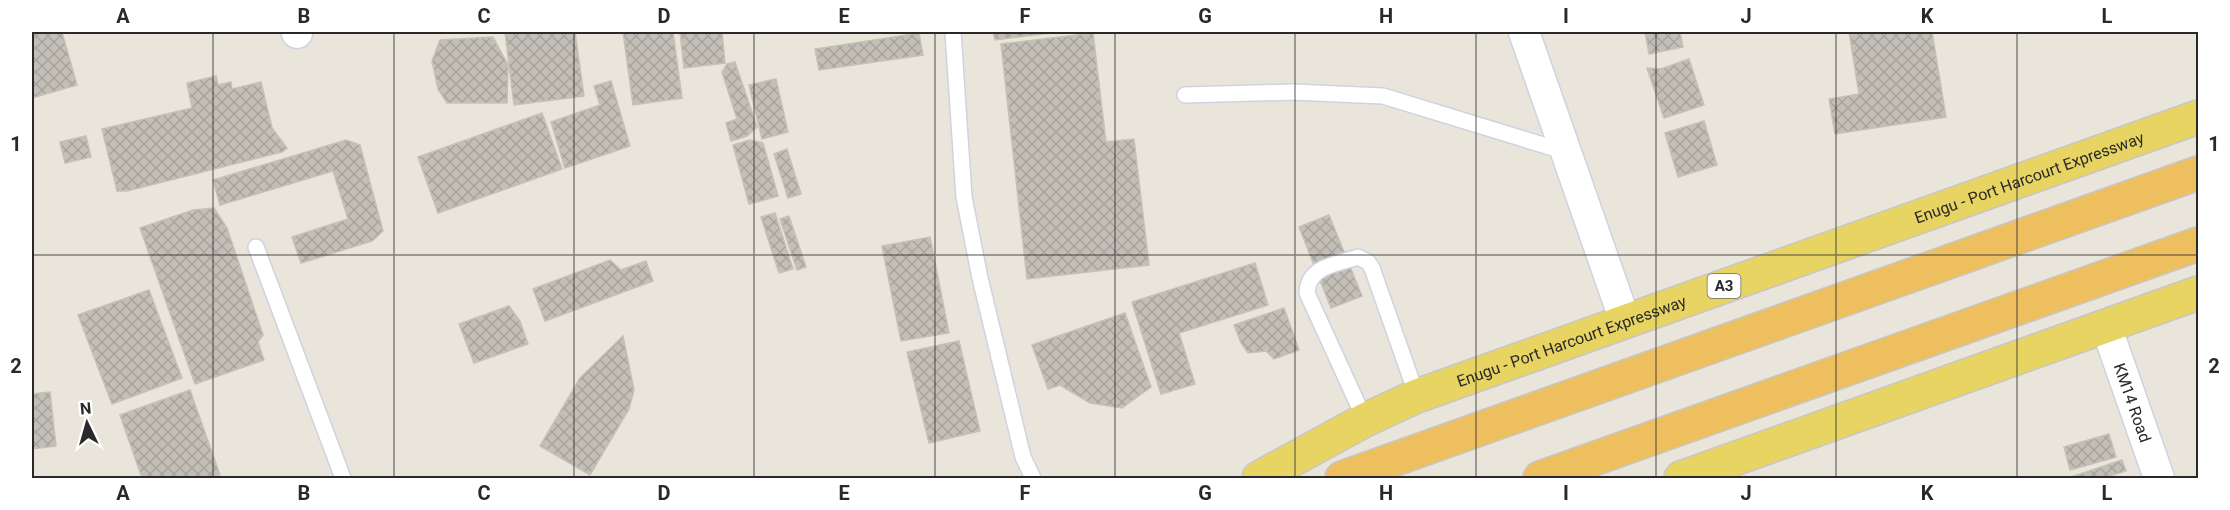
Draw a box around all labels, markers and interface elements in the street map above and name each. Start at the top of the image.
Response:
text: A [116,4,130,28]
text: B [298,4,310,28]
text: C [477,4,491,28]
text: D [658,4,671,28]
text: E [838,4,850,28]
text: F [1020,4,1031,28]
text: G [1198,4,1212,28]
text: H [1379,4,1393,28]
text: I [1563,4,1569,28]
text: J [1740,4,1752,28]
text: K [1921,4,1934,28]
text: L [2102,4,2113,28]
street label: Enugu - Port Harcourt Expressway [1912,128,2147,227]
text: 1 [10,132,22,156]
text: 1 [2208,132,2220,156]
road number: A3 [1708,274,1740,298]
street label: Enugu - Port Harcourt Expressway [1454,291,1689,391]
text: 2 [10,354,22,378]
text: 2 [2208,354,2220,378]
street label: KM14 Road [2110,360,2155,445]
north arrow [57,393,117,453]
text: N [79,399,92,419]
text: A [116,481,130,505]
text: B [298,481,310,505]
text: C [477,481,491,505]
text: D [658,481,671,505]
text: E [838,481,850,505]
text: F [1020,481,1031,505]
text: G [1198,481,1212,505]
text: H [1379,481,1393,505]
text: I [1563,481,1569,505]
text: J [1740,481,1752,505]
text: K [1921,481,1934,505]
text: L [2102,481,2113,505]

